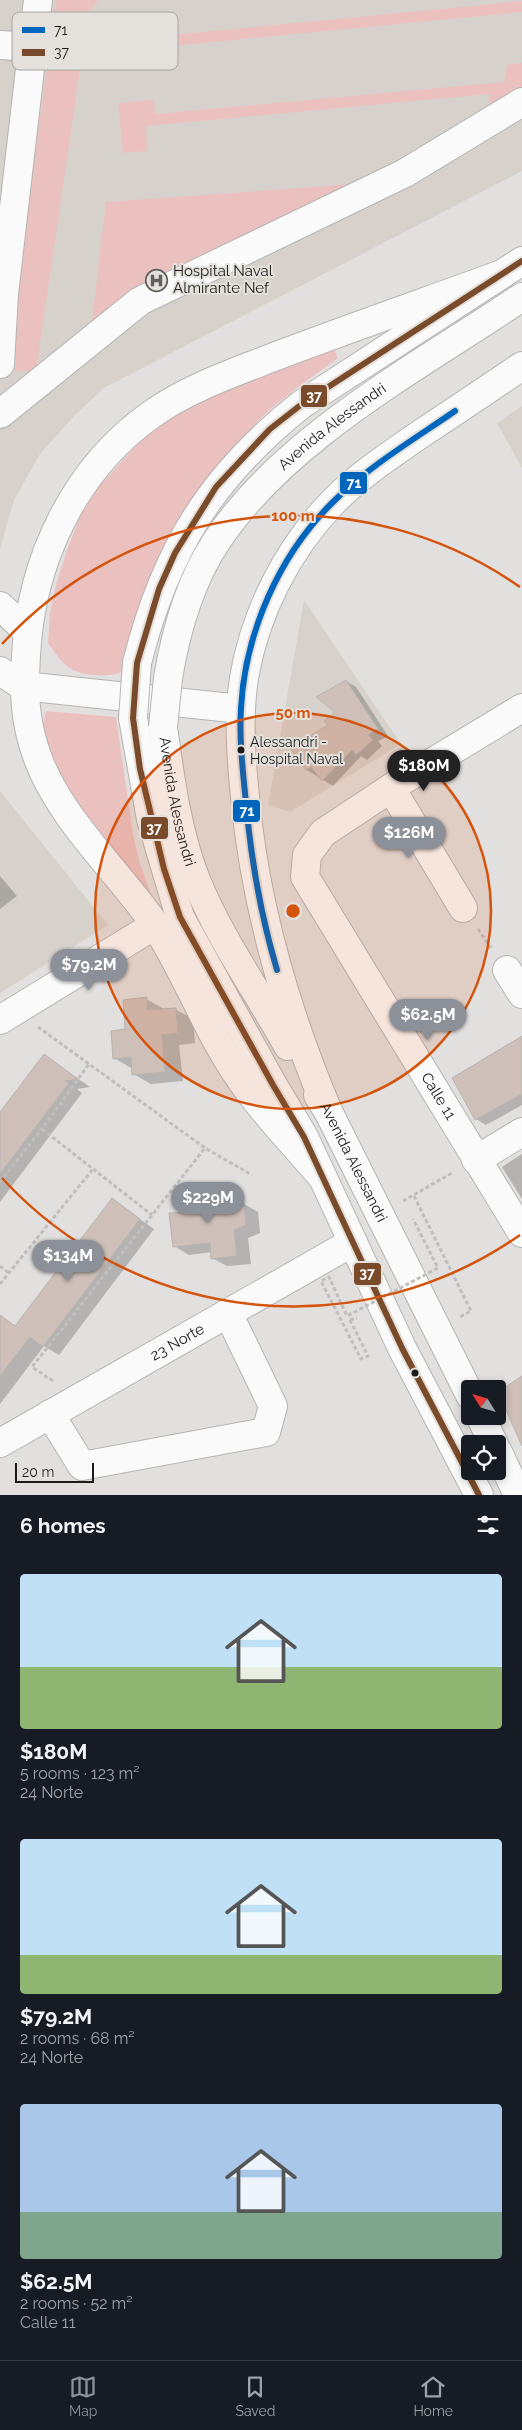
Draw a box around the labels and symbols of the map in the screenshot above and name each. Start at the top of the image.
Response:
legend [12,12,178,70]
text: 71 [54,22,67,38]
text: 37 [54,44,69,60]
place label: Hospital Naval Almirante Nef [173,262,274,297]
hospital icon: Hospital Naval Almirante Nef [145,268,169,292]
street label: Avenida Alessandri [274,379,389,474]
line badge: 37 [300,384,328,408]
text: 37 [306,388,322,404]
line badge: 71 [339,471,368,495]
text: 71 [347,475,361,491]
text: 100 m [271,507,315,525]
text: 50 m [275,704,311,722]
place label: Alessandri - Hospital Naval [250,734,343,767]
street label: Avenida Alessandri [155,736,199,869]
marker: Alessandri - Hospital Naval [236,745,246,755]
pin: $180M [389,750,459,792]
line badge: 71 [232,799,261,823]
text: 71 [240,803,254,819]
line badge: 37 [140,816,169,840]
pin: $126M [374,816,444,859]
text: 37 [146,820,162,836]
centre of rings [284,902,302,920]
pin: $79.2M [48,948,130,991]
pin: $62.5M [387,998,469,1041]
street label: Calle 11 [417,1069,460,1124]
street label: Avenida Alessandri [316,1099,391,1225]
pin: $229M [173,1182,243,1224]
pin: $134M [33,1240,103,1282]
line badge: 37 [353,1262,382,1286]
text: 37 [359,1265,375,1281]
street label: 23 Norte [147,1320,208,1364]
unlabelled marker [410,1368,420,1378]
north arrow [461,1380,506,1425]
scale bar [15,1460,94,1483]

